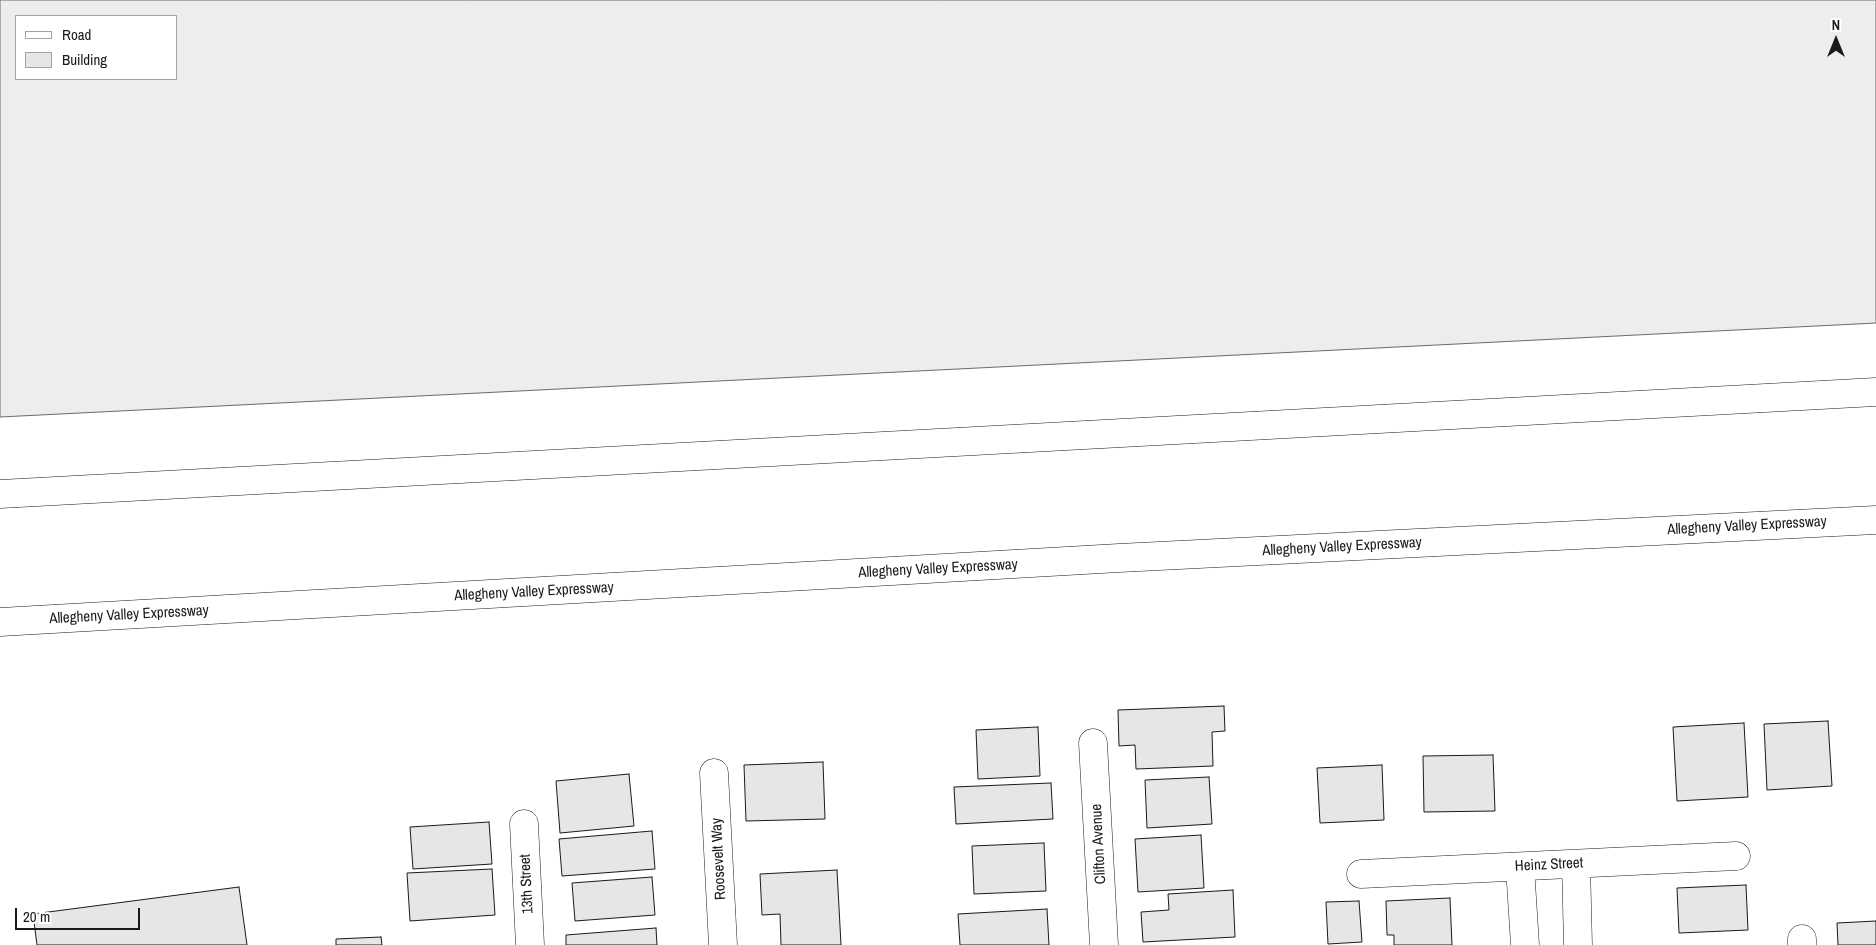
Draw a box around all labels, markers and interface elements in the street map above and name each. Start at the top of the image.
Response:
legend [15,15,178,80]
north arrow [1811,15,1861,65]
text: N [1832,16,1840,34]
text: Road [62,24,91,45]
text: Building [62,49,107,70]
street label: Allegheny Valley Expressway [1667,513,1827,539]
street label: Allegheny Valley Expressway [1262,534,1422,560]
street label: Allegheny Valley Expressway [858,556,1018,582]
street label: Allegheny Valley Expressway [454,579,614,605]
street label: Allegheny Valley Expressway [49,602,209,628]
street label: Clifton Avenue [1088,803,1110,885]
street label: Roosevelt Way [708,817,730,901]
street label: 13th Street [516,853,538,915]
street label: Heinz Street [1514,854,1584,876]
scale bar [18,898,142,930]
text: 20 m [23,906,50,927]

